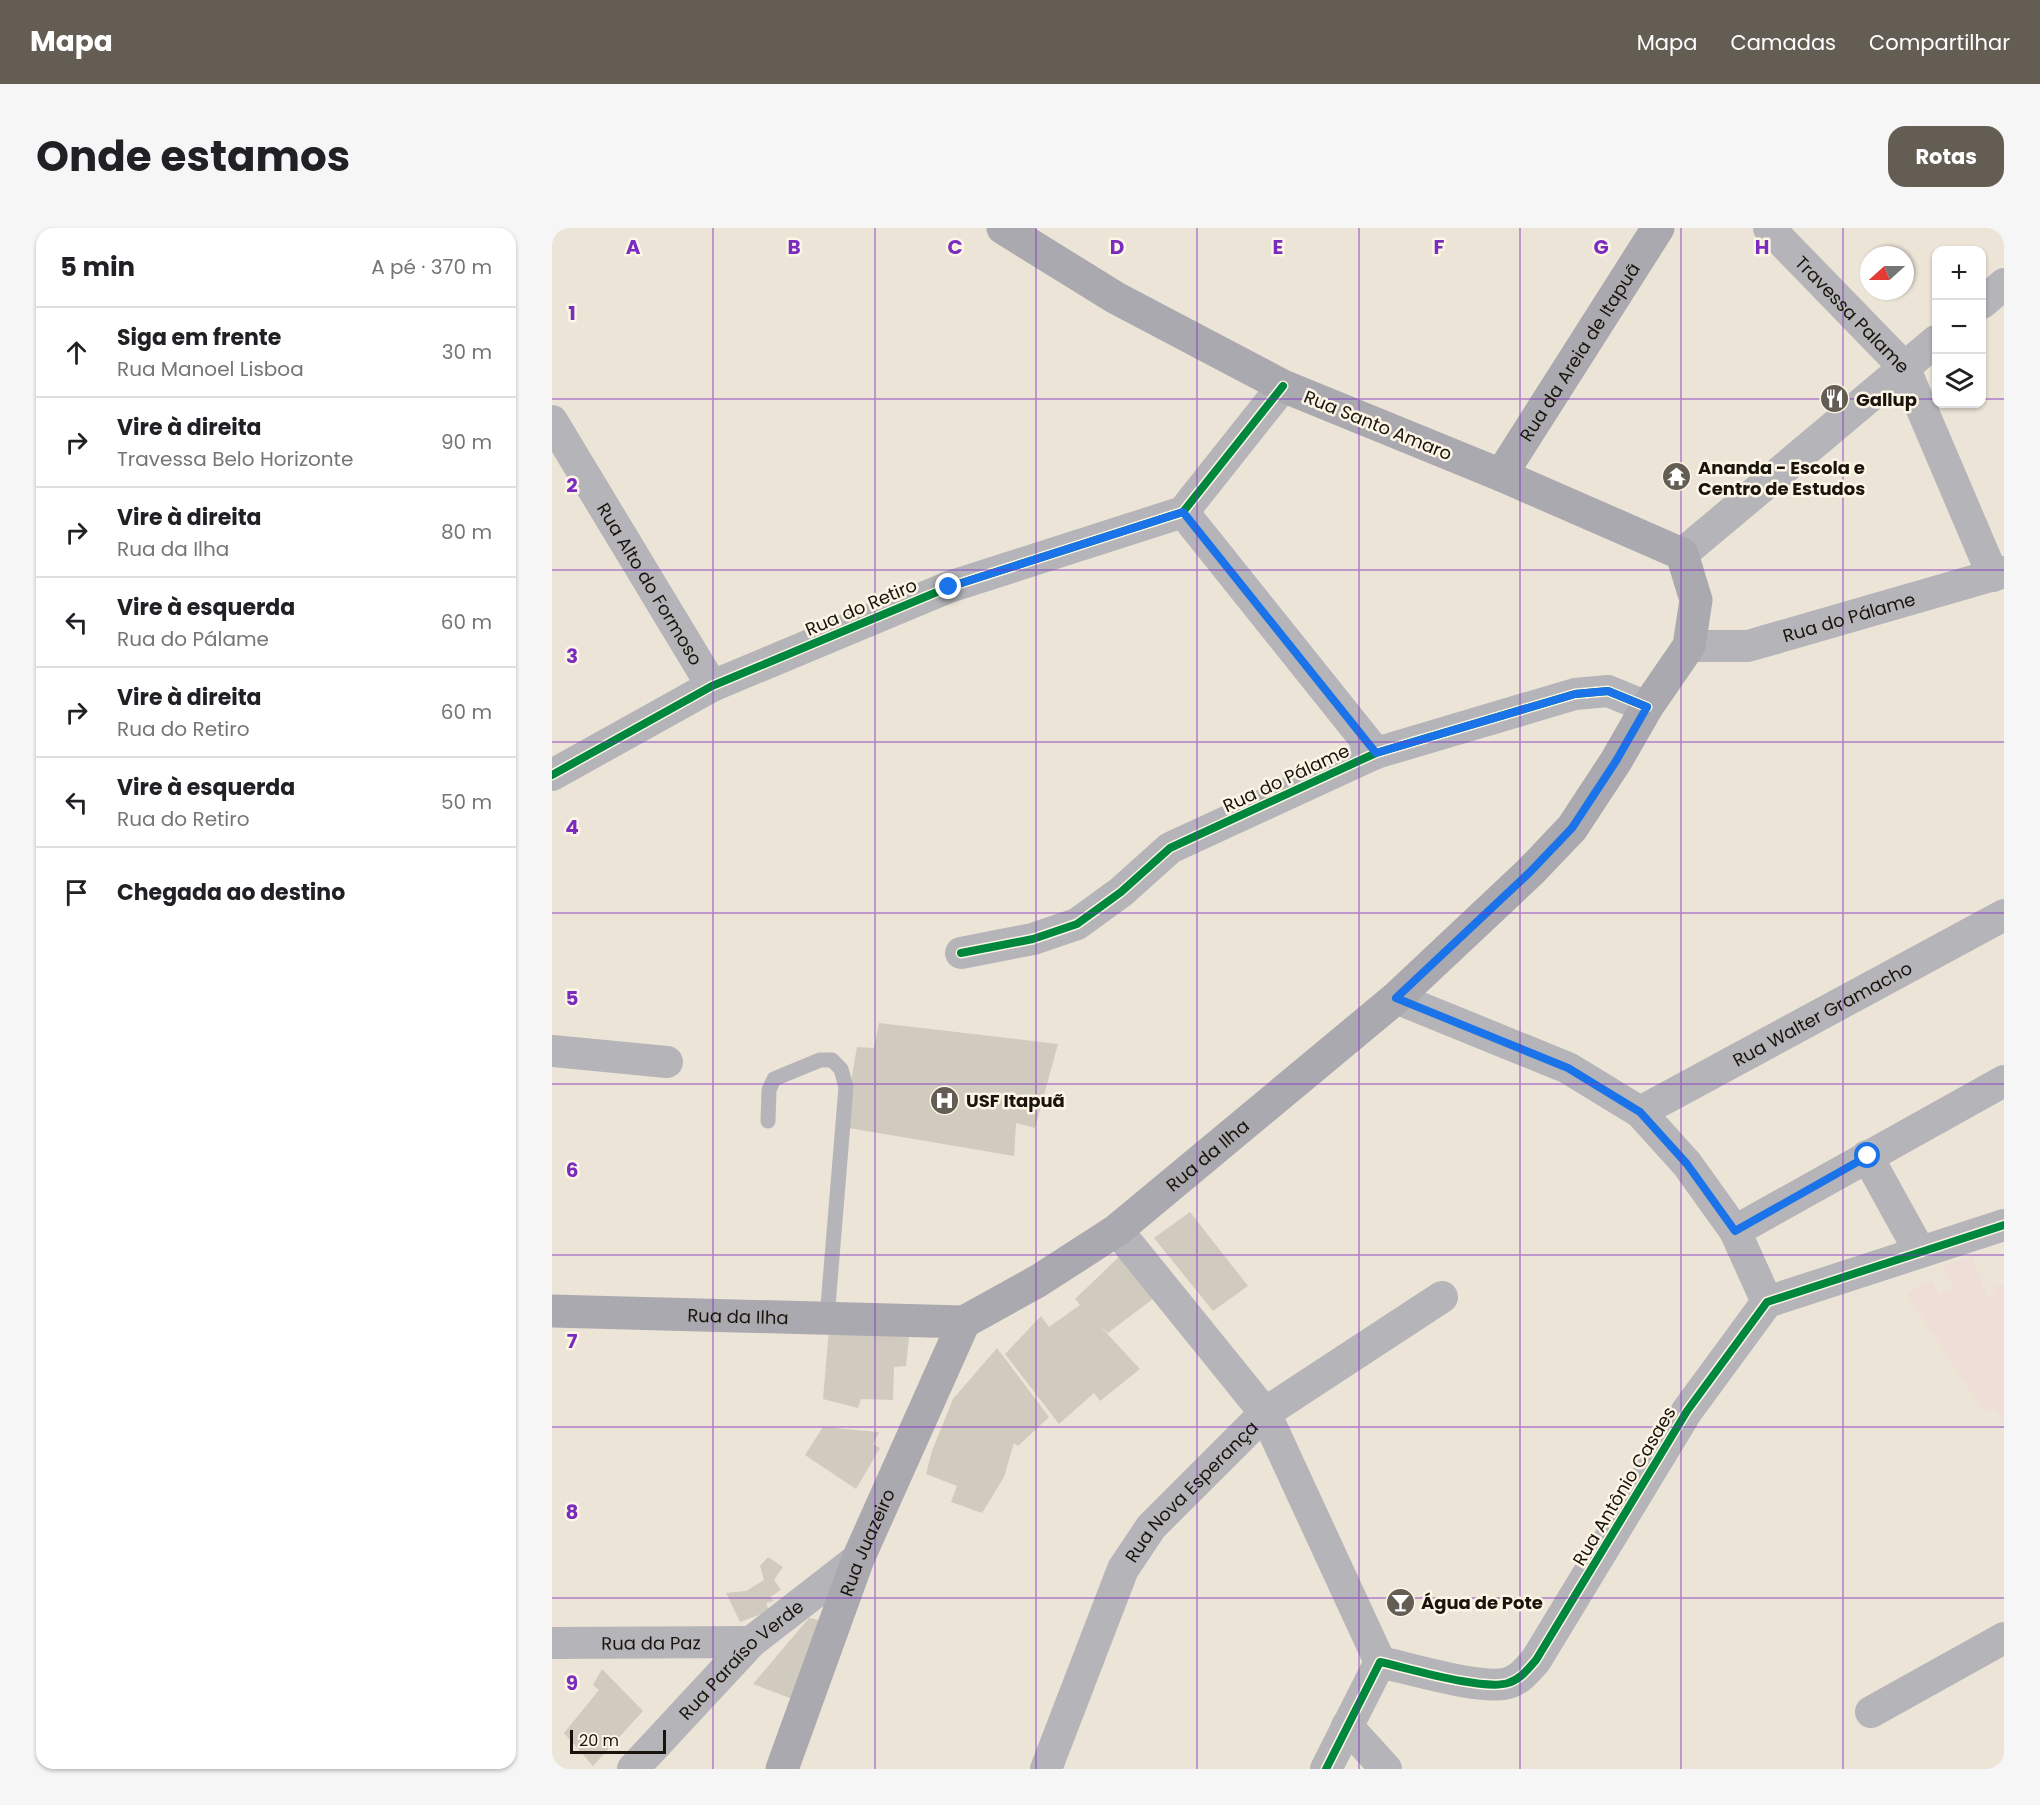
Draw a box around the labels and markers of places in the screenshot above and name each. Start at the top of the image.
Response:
restaurant icon: Gallup [1819,383,1851,415]
place label: Gallup [1856,387,1917,412]
place label: Ananda - Escola e Centro de Estudos [1698,455,1865,501]
temple icon: Ananda - Escola e Centro de Estudos [1661,461,1693,493]
hospital icon: USF Itapuã [929,1084,961,1116]
place label: USF Itapuã [966,1088,1065,1113]
bar icon: Água de Pote [1384,1586,1416,1618]
place label: Água de Pote [1421,1590,1543,1615]

